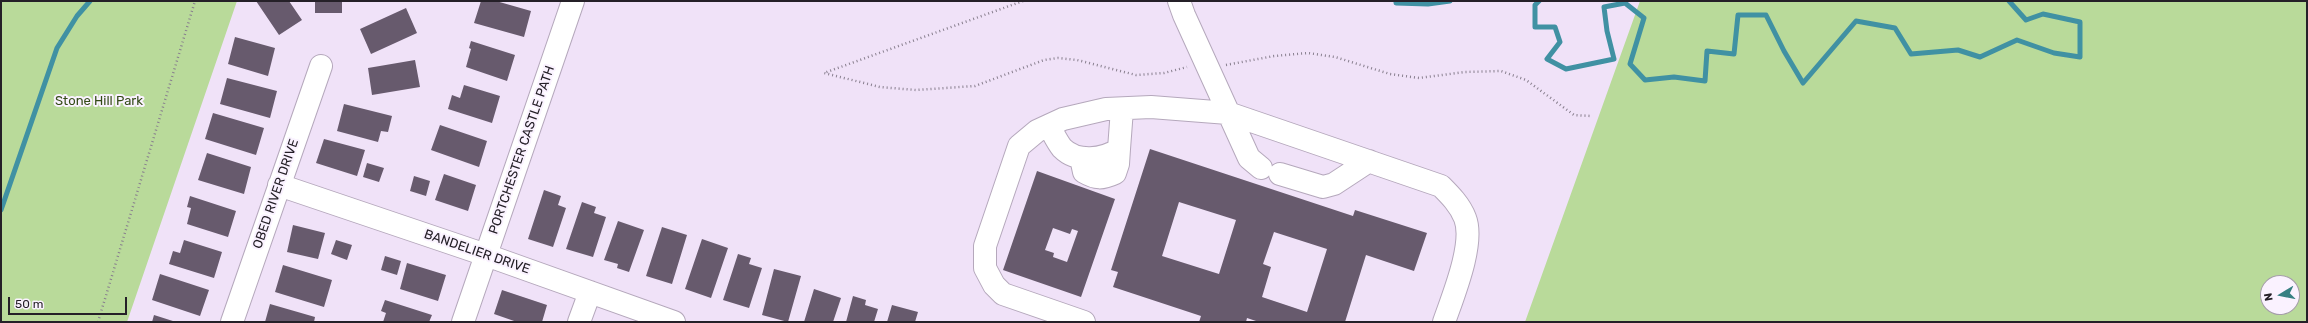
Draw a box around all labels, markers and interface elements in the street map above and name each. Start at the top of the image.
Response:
street label: PORTCHESTER CASTLE PATH [486,64,558,236]
park label: Stone Hill Park [55,93,143,109]
street label: OBED RIVER DRIVE [250,137,302,251]
street label: BANDELIER DRIVE [422,227,532,277]
north arrow [2260,275,2300,315]
scale bar [10,289,129,315]
text: N [2262,292,2276,302]
text: 50 m [15,297,43,311]

